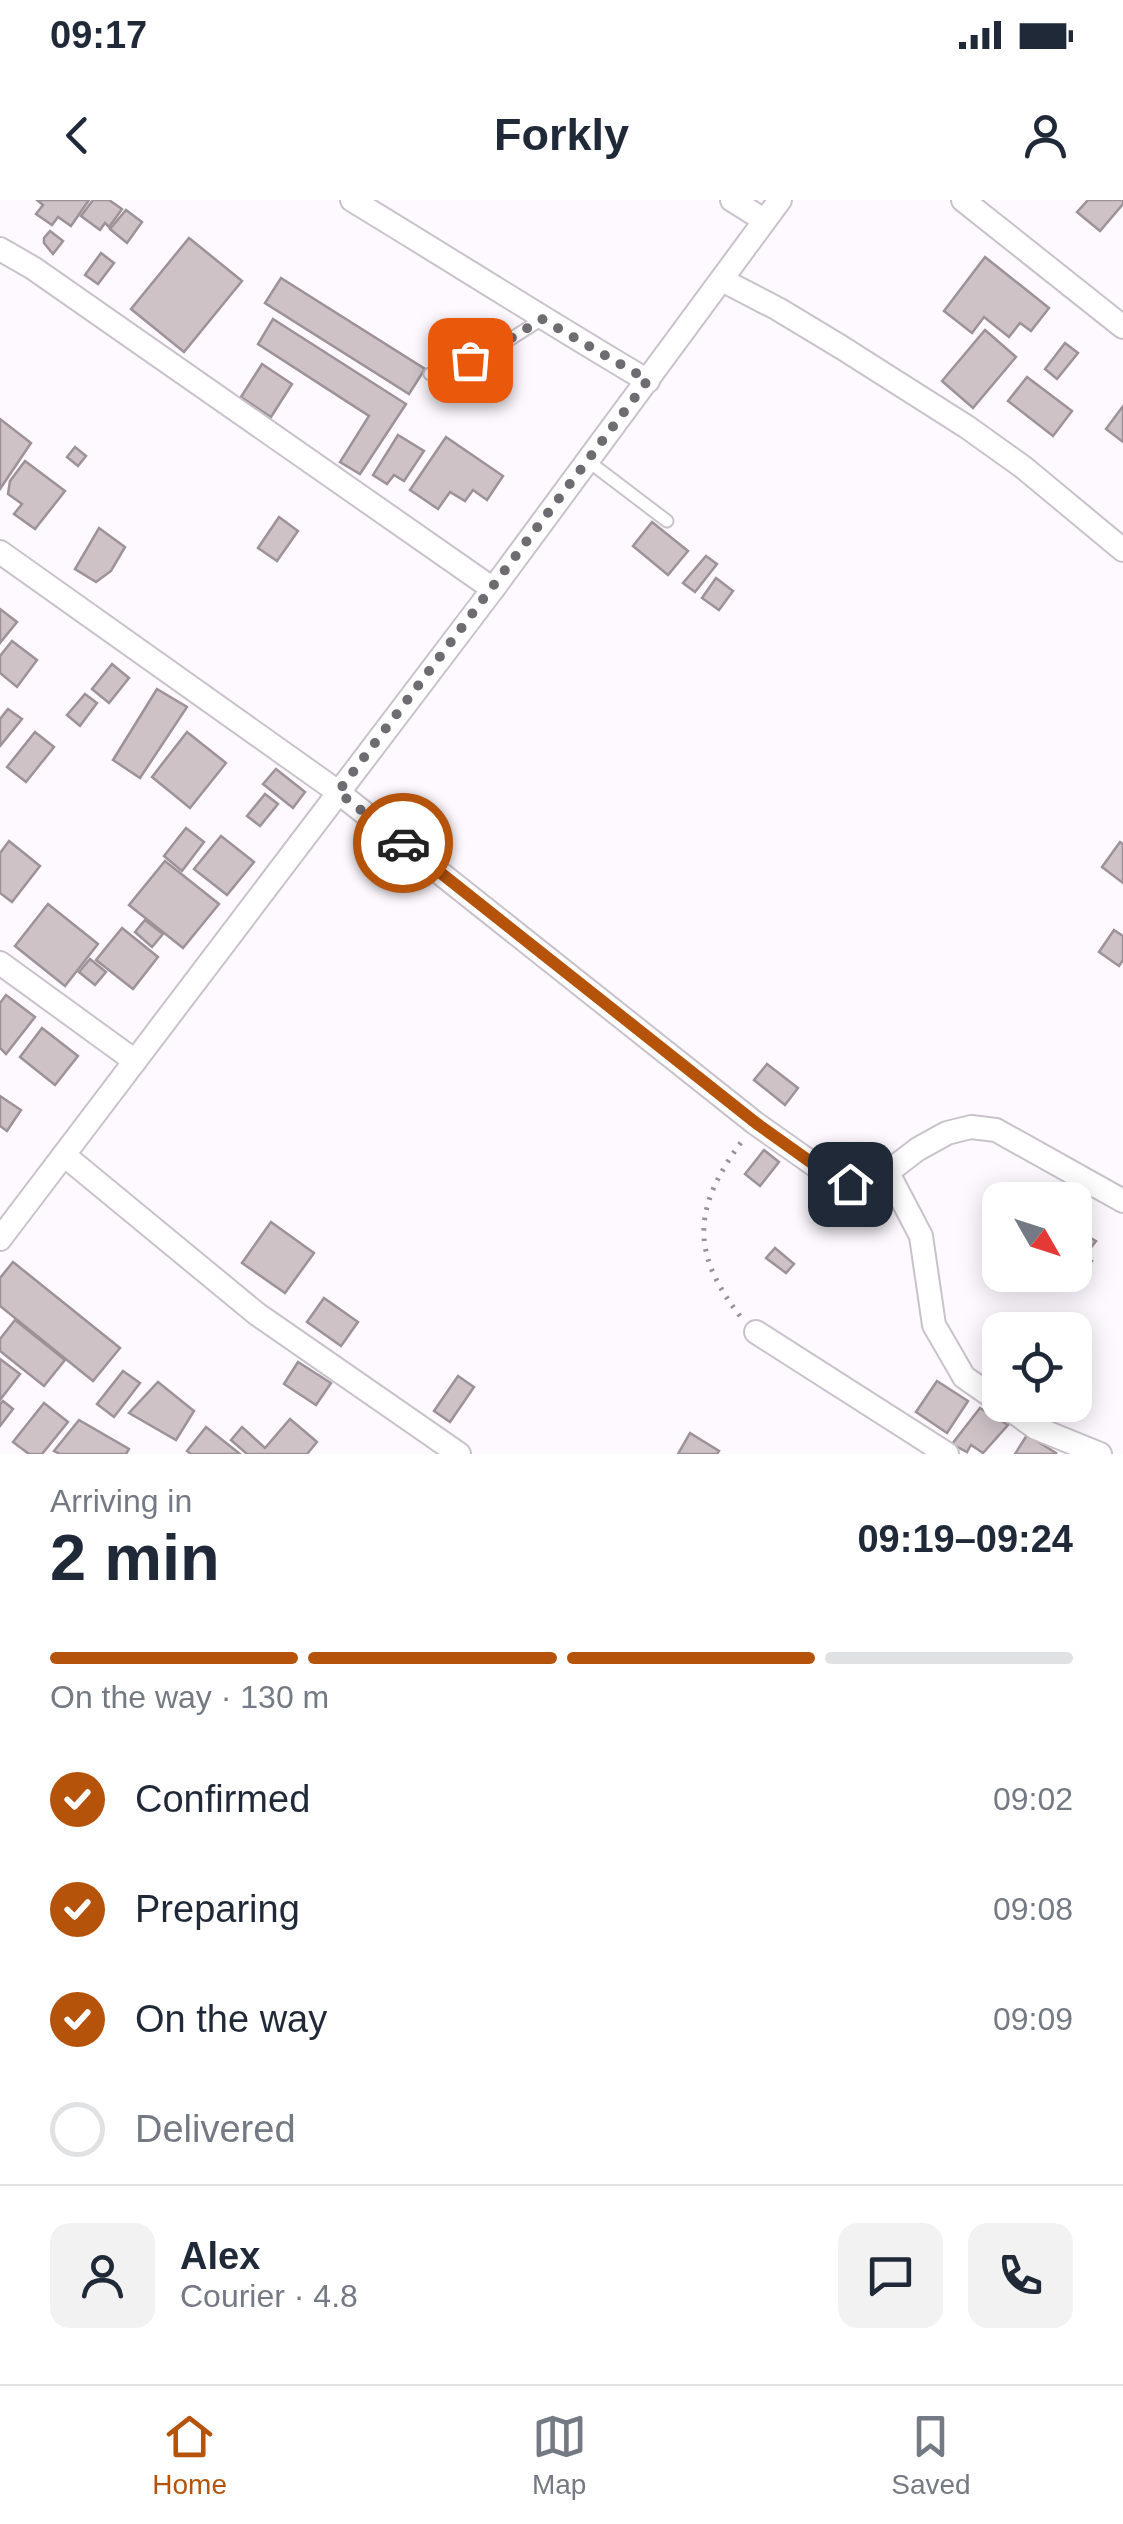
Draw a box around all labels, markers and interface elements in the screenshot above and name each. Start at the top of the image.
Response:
text: 09:17 [50,14,147,56]
icon: back [50,108,105,163]
icon: person [1018,108,1073,163]
text: Forkly [494,109,629,160]
pin [428,318,513,403]
icon: bag [443,333,498,388]
courier [353,793,453,893]
icon: car [376,816,431,871]
pin [808,1142,893,1227]
icon: home [823,1157,878,1212]
north arrow [982,1182,1092,1292]
map controls [982,1182,1092,1422]
button: locate [982,1312,1092,1422]
text: Arriving in [50,1483,192,1519]
text: 09:19–09:24 [857,1518,1073,1560]
text: 2 min [50,1521,220,1594]
text: On the way · 130 m [50,1679,329,1715]
icon: check [50,1772,105,1827]
text: Confirmed [135,1778,310,1820]
text: 09:02 [993,1781,1073,1817]
icon: check [50,1882,105,1937]
text: Preparing [135,1888,300,1930]
text: 09:08 [993,1891,1073,1927]
icon: check [50,1992,105,2047]
text: On the way [135,1998,327,2040]
text: 09:09 [993,2001,1073,2037]
text: Delivered [135,2108,296,2150]
button: person [50,2223,155,2328]
button: chat [838,2223,943,2328]
button: phone [968,2223,1073,2328]
text: Alex [180,2235,260,2277]
text: Courier · 4.8 [180,2278,358,2314]
tab: Home [152,2409,227,2501]
tab: Map [532,2409,587,2501]
tab: Saved [891,2409,971,2501]

